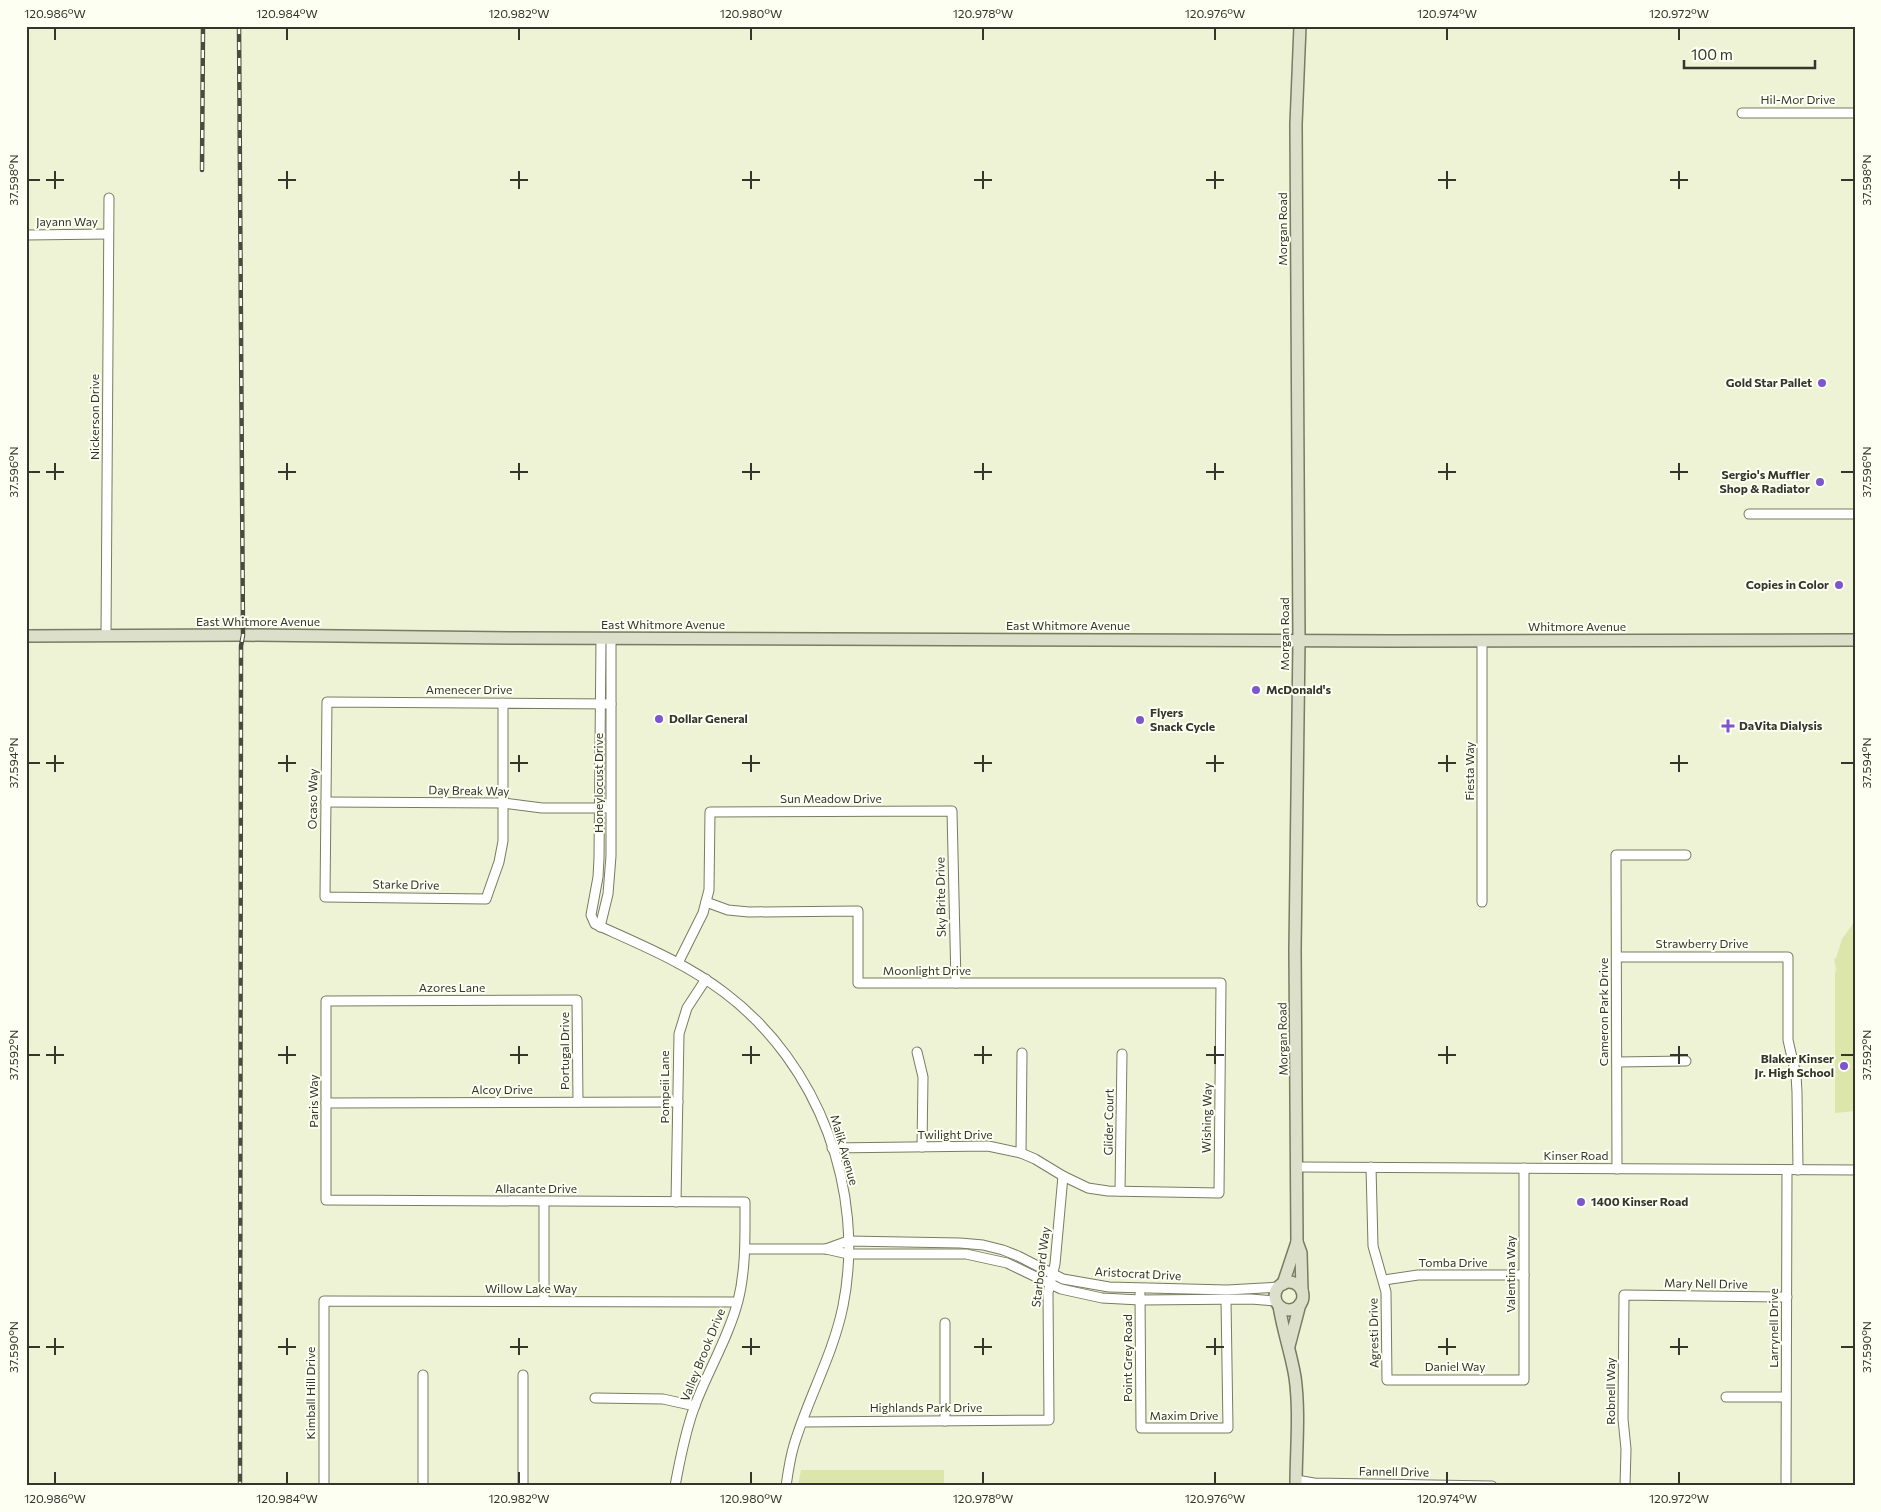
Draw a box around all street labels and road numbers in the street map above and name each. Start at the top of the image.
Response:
street label: Hil-Mor Drive [1761,92,1835,106]
street label: Morgan Road [1275,192,1289,266]
street label: Jayann Way [36,214,98,229]
street label: Nickerson Drive [87,374,101,460]
street label: Morgan Road [1277,597,1291,671]
street label: East Whitmore Avenue [196,614,320,628]
street label: East Whitmore Avenue [601,617,725,631]
street label: East Whitmore Avenue [1006,618,1130,632]
street label: Whitmore Avenue [1528,619,1626,633]
street label: Amenecer Drive [426,682,512,696]
street label: Honeylocust Drive [591,733,605,833]
street label: Fiesta Way [1462,741,1476,801]
street label: Ocaso Way [304,768,320,830]
street label: Day Break Way [428,782,510,798]
street label: Sun Meadow Drive [780,791,882,805]
street label: Sky Brite Drive [932,857,948,937]
street label: Starke Drive [373,876,440,892]
street label: Strawberry Drive [1656,936,1748,950]
street label: Cameron Park Drive [1596,958,1610,1066]
street label: Moonlight Drive [883,963,971,977]
street label: Azores Lane [419,980,485,994]
street label: Morgan Road [1274,1002,1290,1076]
street label: Portugal Drive [557,1012,571,1090]
street label: Pompeii Lane [657,1050,671,1124]
street label: Paris Way [306,1074,320,1128]
street label: Alcoy Drive [471,1082,533,1096]
street label: Wishing Way [1198,1083,1214,1153]
street label: Glider Court [1100,1088,1116,1156]
street label: Malik Avenue [828,1113,862,1187]
street label: Twilight Drive [917,1127,993,1141]
street label: Kinser Road [1544,1148,1609,1162]
street label: Allacante Drive [495,1181,577,1195]
street label: Starboard Way [1028,1226,1052,1308]
street label: Valentina Way [1503,1235,1517,1313]
street label: Tomba Drive [1418,1255,1488,1269]
street label: Aristocrat Drive [1094,1264,1182,1282]
street label: Mary Nell Drive [1664,1275,1748,1291]
street label: Willow Lake Way [485,1281,577,1295]
street label: Larrynell Drive [1766,1288,1780,1368]
street label: Agresti Drive [1365,1298,1381,1368]
street label: Valley Brook Drive [677,1306,727,1403]
street label: Point Grey Road [1120,1314,1134,1402]
street label: Kimball Hill Drive [303,1347,317,1439]
street label: Robnell Way [1603,1357,1617,1425]
street label: Daniel Way [1425,1359,1485,1373]
street label: Highlands Park Drive [870,1400,982,1414]
street label: Maxim Drive [1150,1408,1218,1422]
street label: Fannell Drive [1359,1463,1429,1479]

